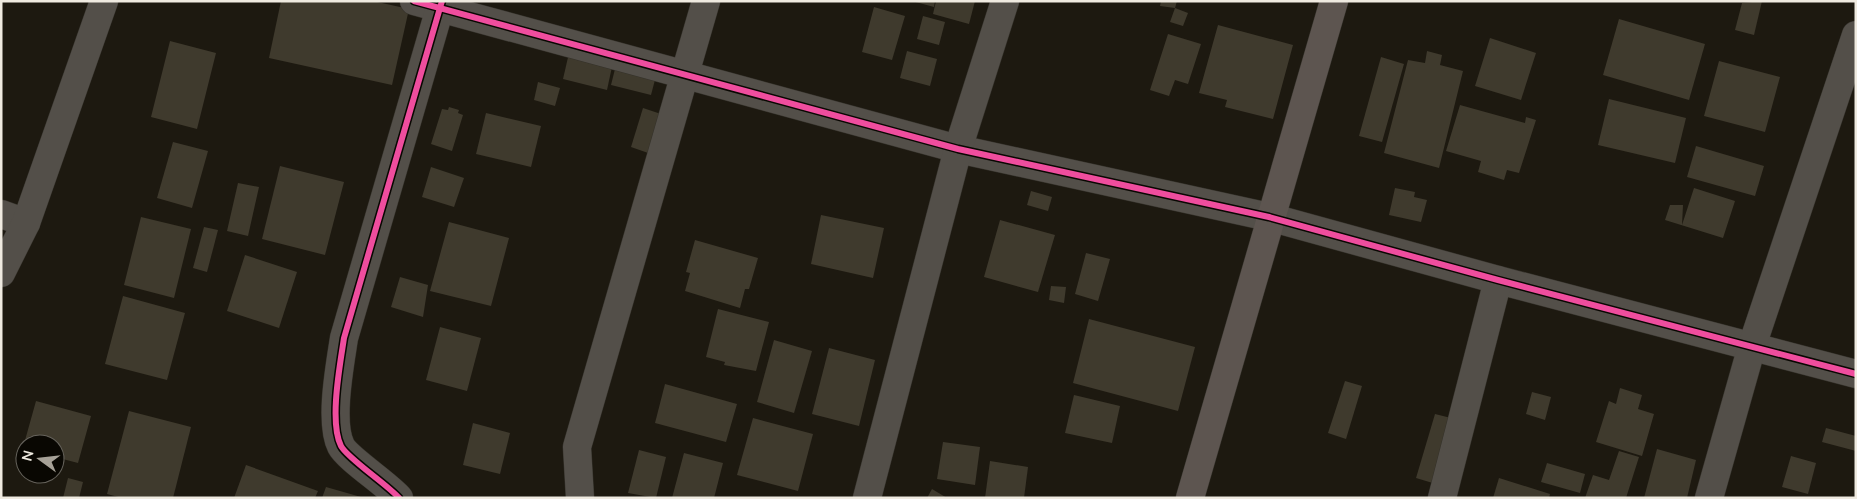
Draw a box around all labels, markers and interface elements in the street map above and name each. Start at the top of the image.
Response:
north arrow [15,434,65,484]
text: N [17,448,38,463]

